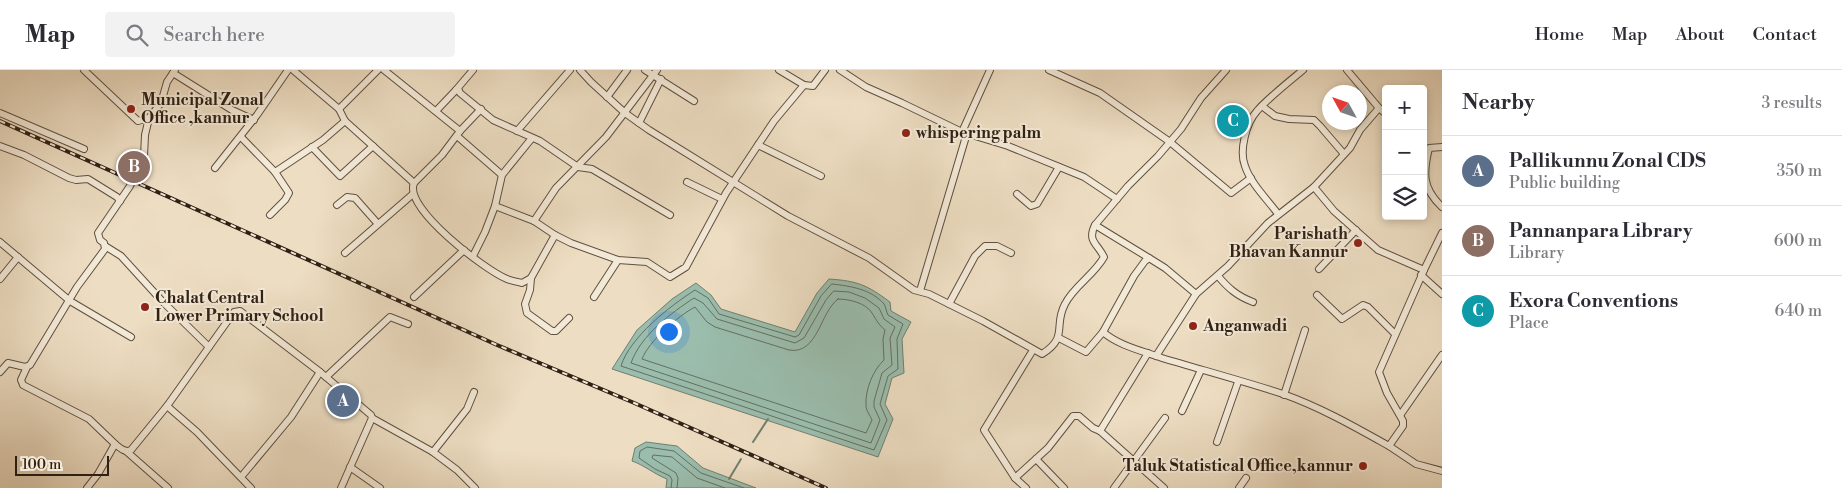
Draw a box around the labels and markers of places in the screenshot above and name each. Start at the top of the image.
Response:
place label: Municipal Zonal Office ,kannur [141,90,264,128]
pin: C [1217,102,1249,140]
marker: Municipal Zonal Office ,kannur [125,103,137,115]
place label: whispering palm [915,123,1042,143]
marker: whispering palm [900,127,912,139]
pin: B [118,148,150,186]
place label: Parishath Bhavan Kannur [1229,224,1348,262]
marker: Parishath Bhavan Kannur [1352,237,1364,249]
place label: Chalat Central Lower Primary School [155,288,325,326]
marker: Chalat Central Lower Primary School [139,301,151,313]
place label: Anganwadi [1202,316,1287,336]
marker: Anganwadi [1187,320,1199,332]
pin: A [327,382,359,420]
place label: Taluk Statistical Office,kannur [1123,456,1353,476]
marker: Taluk Statistical Office,kannur [1357,460,1369,472]

